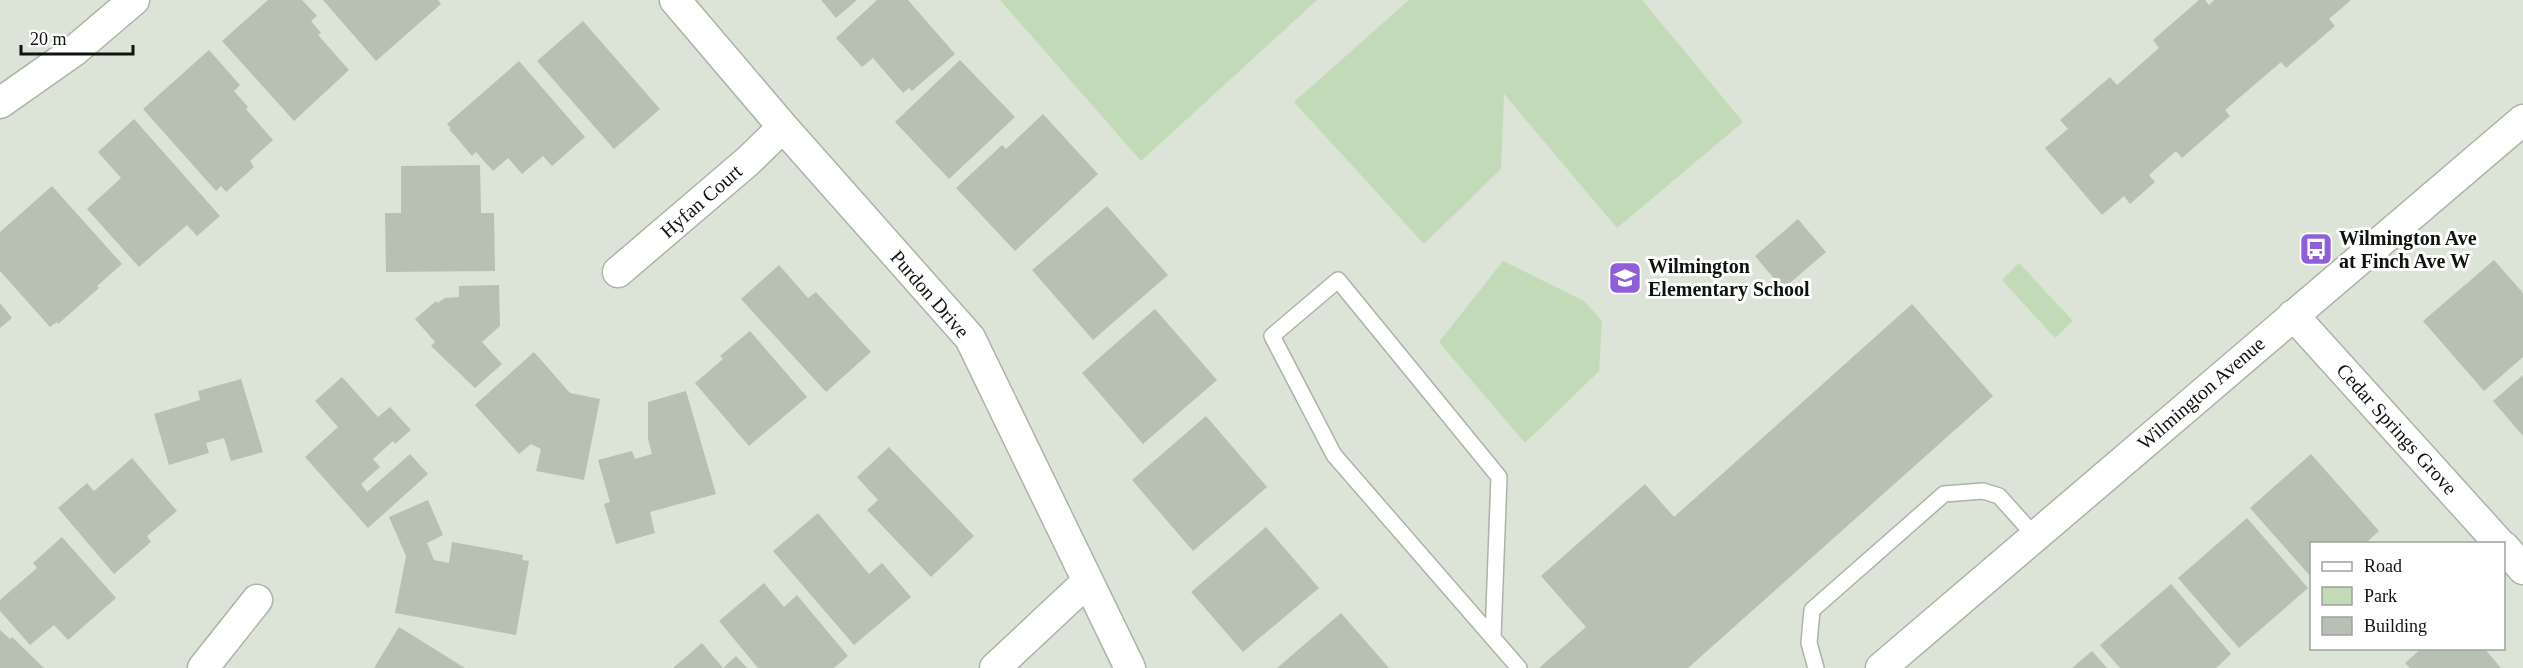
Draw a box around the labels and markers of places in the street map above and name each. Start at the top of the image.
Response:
place label: Wilmington Ave at Finch Ave W [2339,227,2477,272]
bus stop icon: Wilmington Ave at Finch Ave W [2298,231,2334,267]
place label: Wilmington Elementary School [1648,255,1810,301]
school or university icon: Wilmington Elementary School [1607,260,1643,296]

